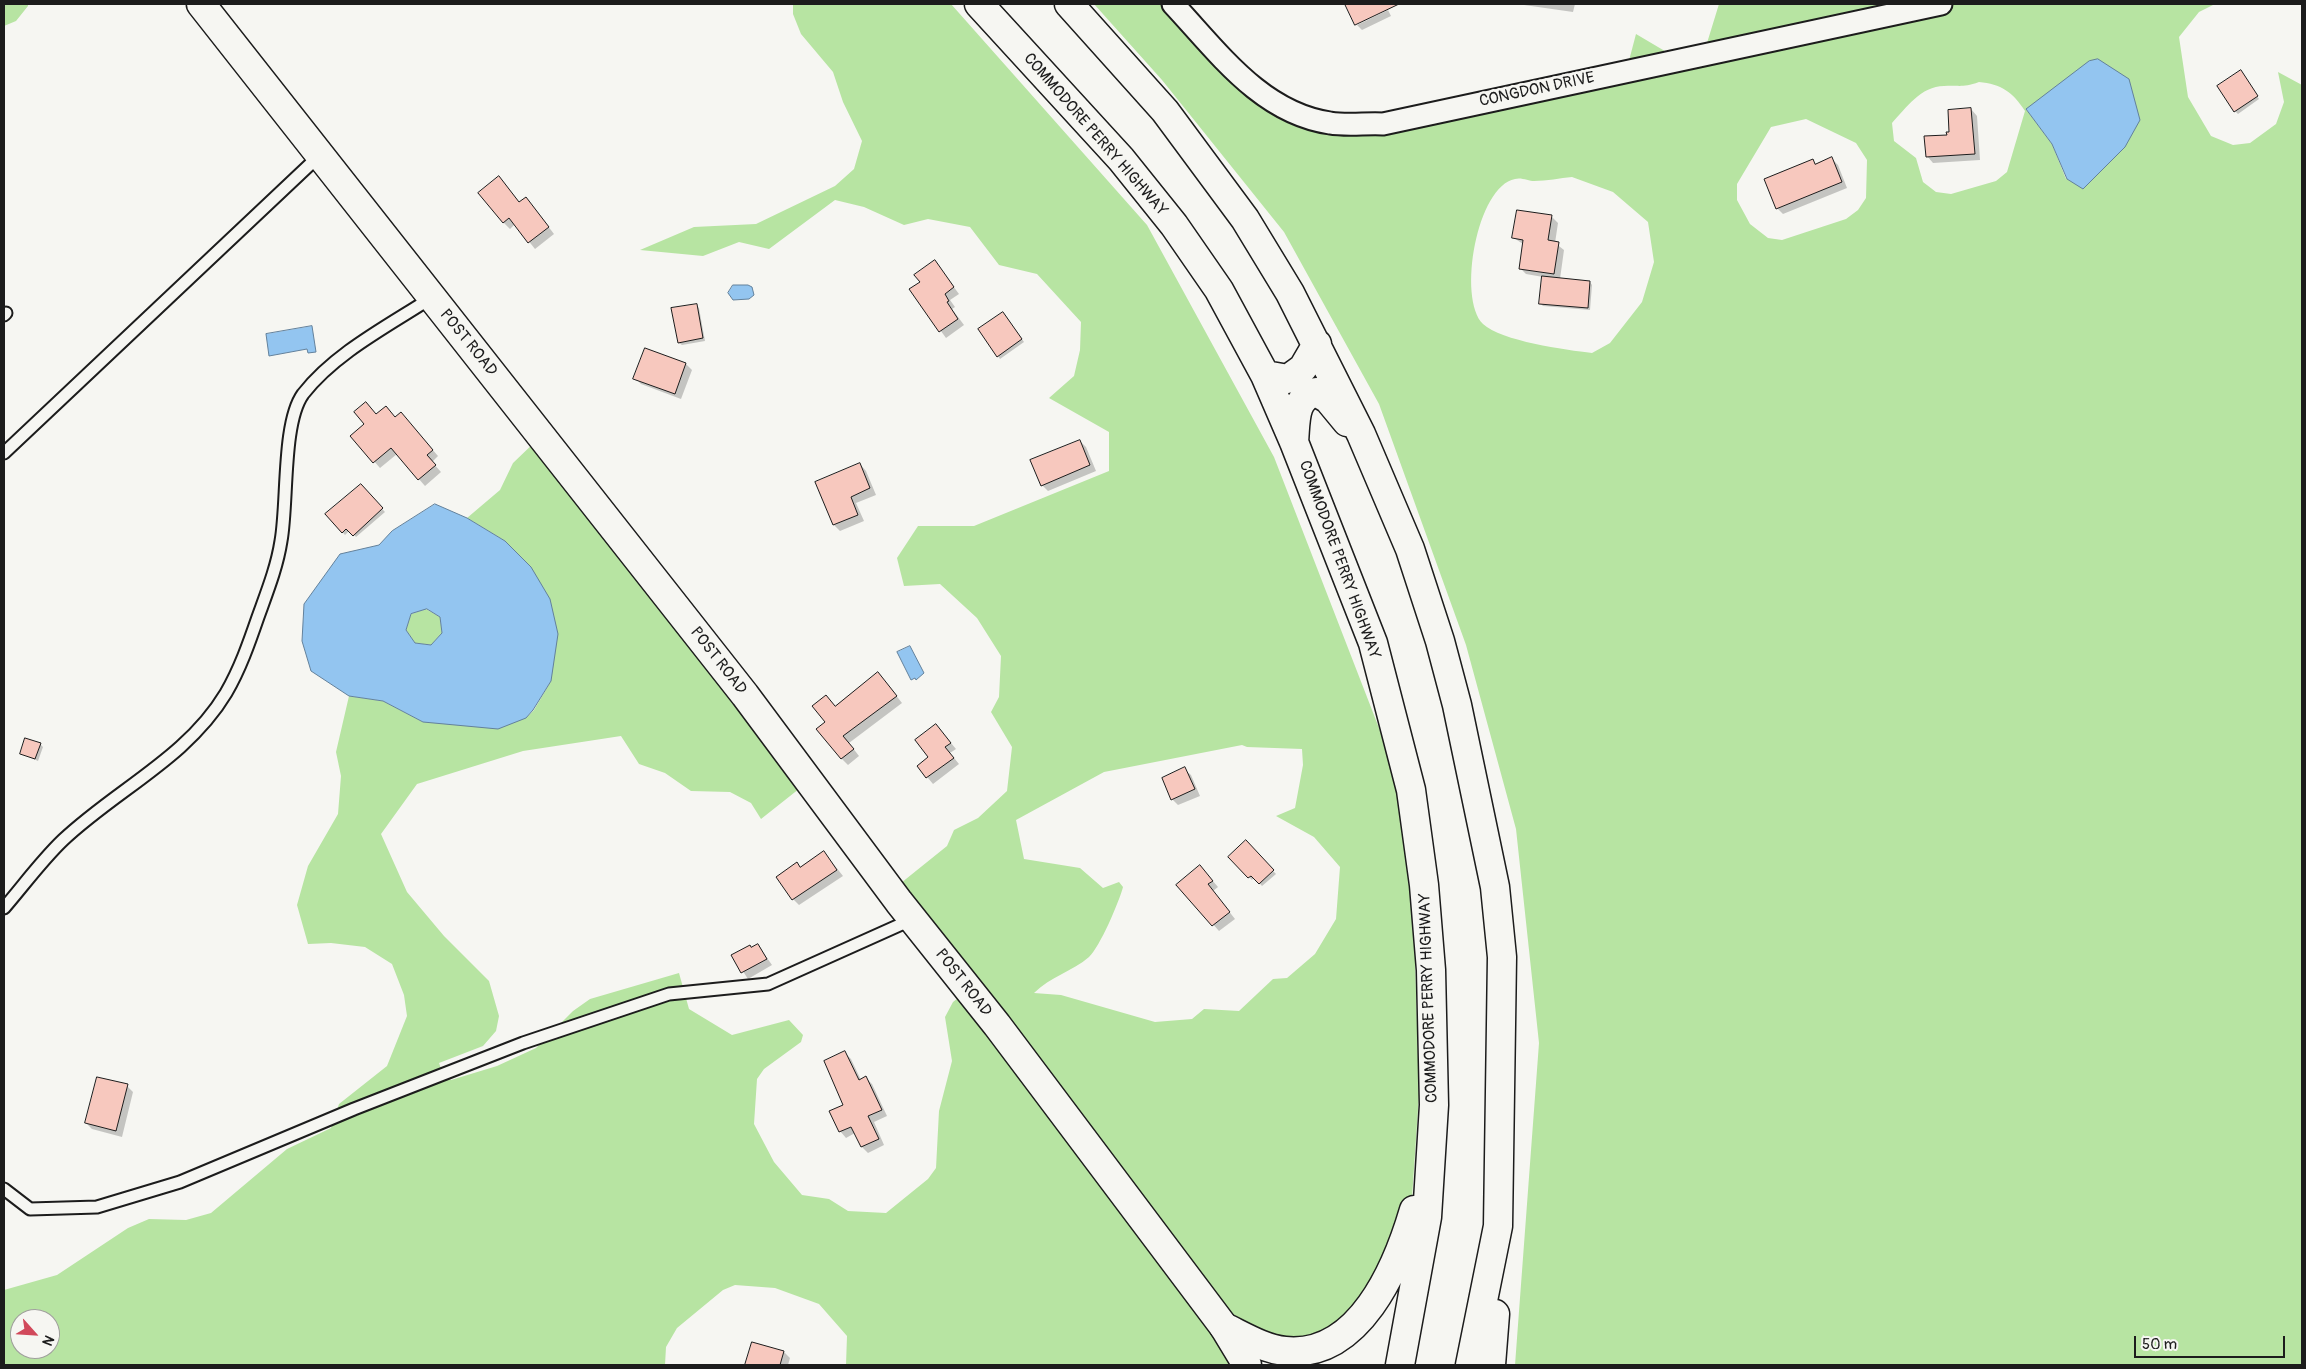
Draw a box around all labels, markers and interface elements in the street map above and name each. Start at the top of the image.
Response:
street label: COMMODORE PERRY HIGHWAY [1019,50,1171,220]
street label: CONGDON DRIVE [1478,68,1596,112]
street label: POST ROAD [435,306,501,380]
street label: COMMODORE PERRY HIGHWAY [1294,458,1384,662]
street label: POST ROAD [686,623,750,699]
street label: COMMODORE PERRY HIGHWAY [1416,893,1442,1103]
street label: POST ROAD [931,945,995,1021]
north arrow [10,1309,60,1359]
scale bar [2136,1326,2287,1358]
text: N [38,1332,58,1348]
text: 50 m [2142,1335,2177,1354]

